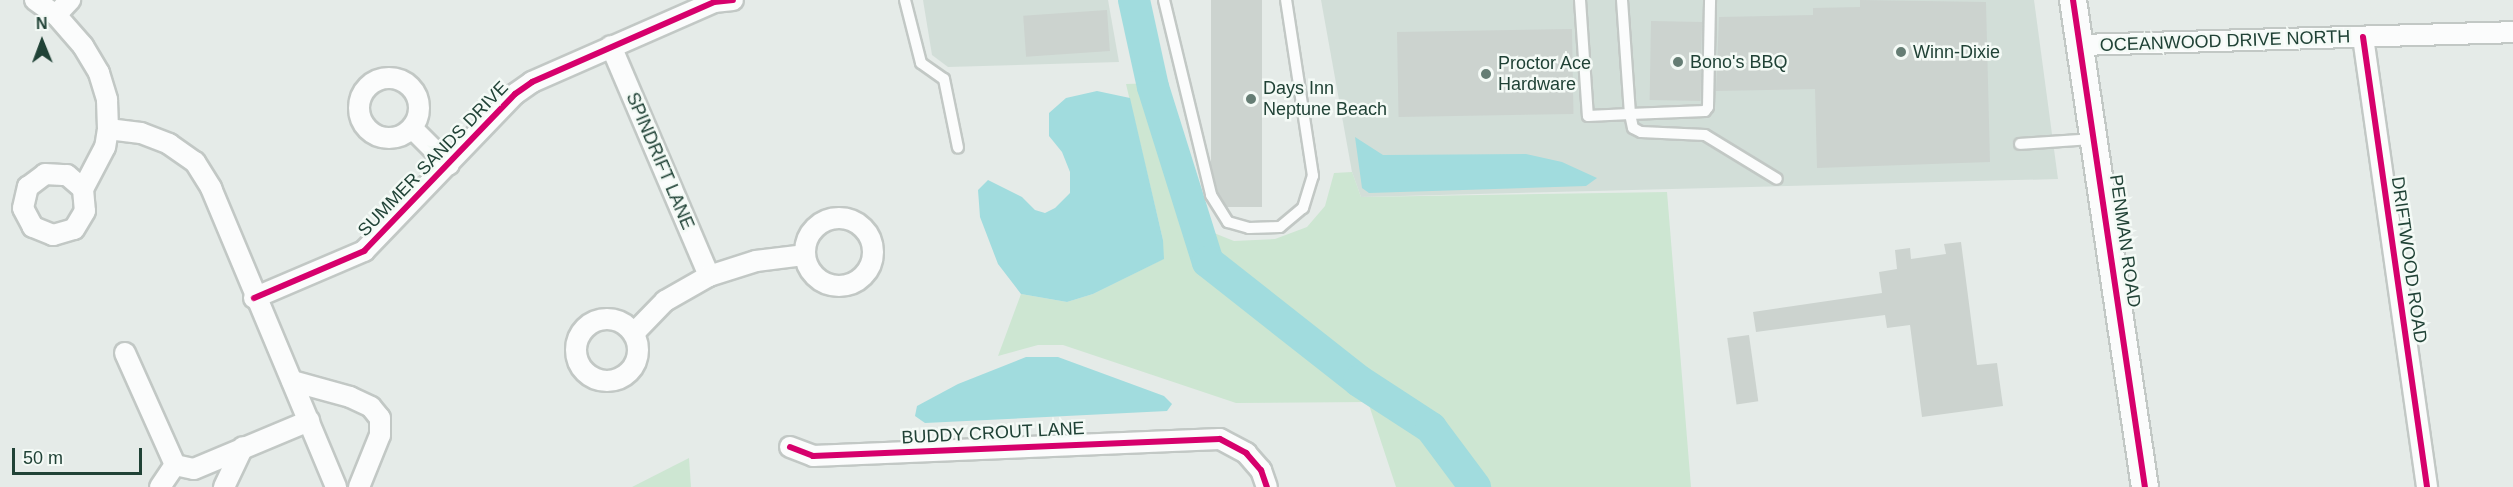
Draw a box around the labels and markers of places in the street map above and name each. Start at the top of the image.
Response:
place label: Winn-Dixie [1913,41,2000,63]
marker: Winn-Dixie [1894,45,1908,59]
place label: Bono's BBQ [1690,51,1787,73]
place label: Proctor Ace Hardware [1498,53,1592,96]
marker: Bono's BBQ [1671,55,1685,69]
marker: Proctor Ace Hardware [1479,67,1493,81]
place label: Days Inn Neptune Beach [1263,78,1387,121]
marker: Days Inn Neptune Beach [1244,92,1258,106]

